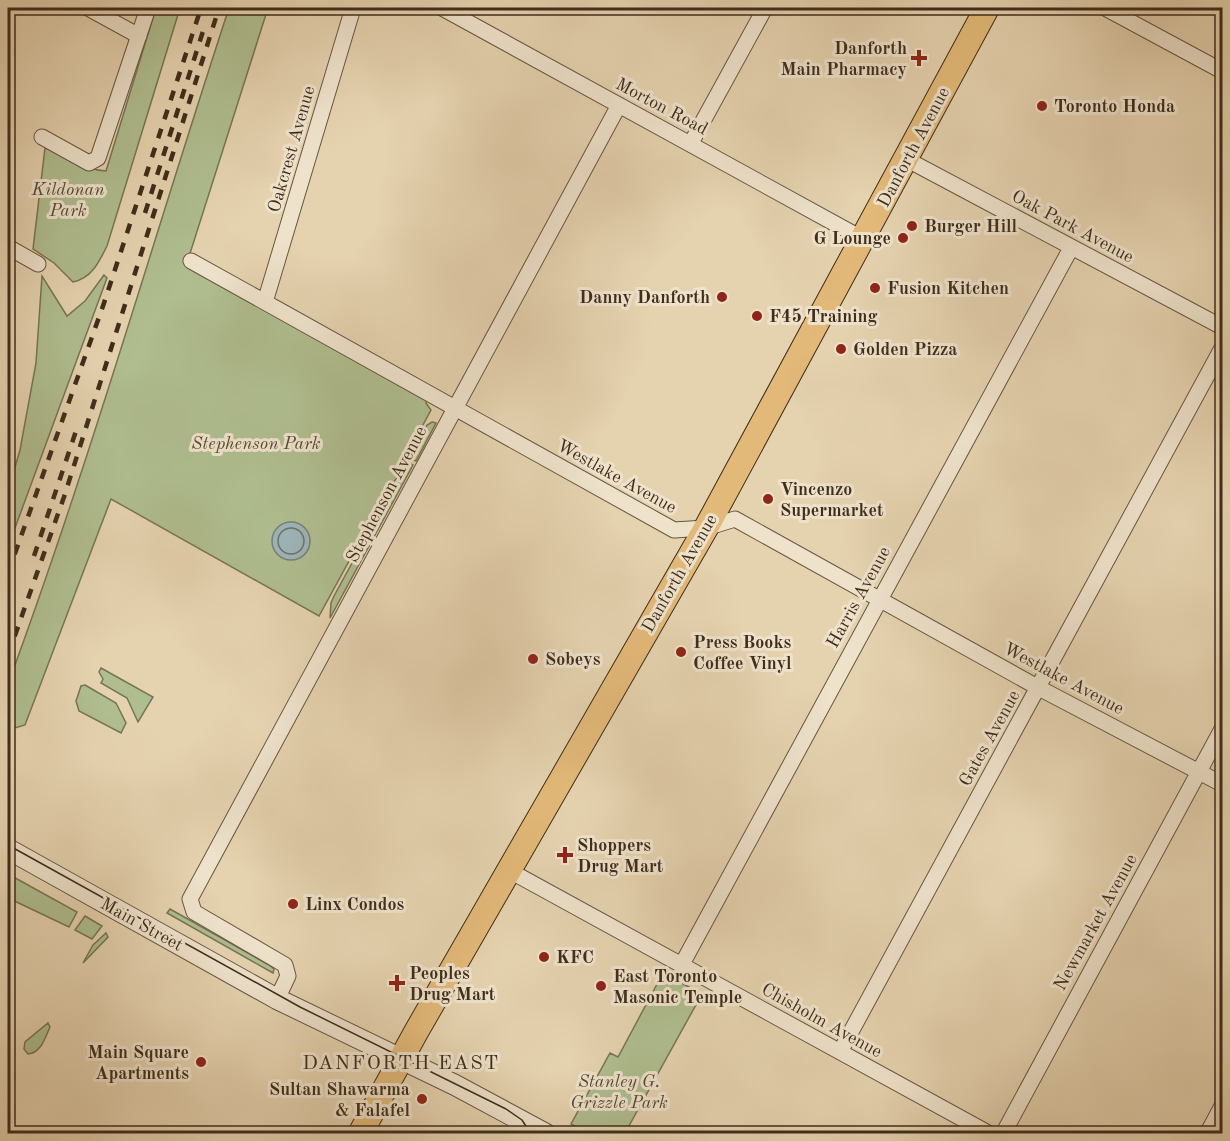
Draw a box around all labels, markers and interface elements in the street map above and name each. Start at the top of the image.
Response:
place label: Danforth Main Pharmacy [780,40,907,79]
marker: Danforth Main Pharmacy [912,51,926,65]
street label: Morton Road [613,75,711,139]
street label: Oakcrest Avenue [265,84,319,215]
street label: Danforth Avenue [875,84,953,211]
place label: Toronto Honda [1054,98,1175,116]
marker: Toronto Honda [1035,99,1049,113]
park label: Kildonan Park [31,181,104,220]
street label: Oak Park Avenue [1009,187,1136,267]
place label: Burger Hill [924,218,1018,236]
marker: Burger Hill [905,219,919,233]
place label: G Lounge [813,230,891,248]
marker: G Lounge [896,231,910,245]
place label: Fusion Kitchen [887,280,1009,298]
marker: Fusion Kitchen [868,281,882,295]
place label: Danny Danforth [579,289,710,307]
marker: Danny Danforth [715,290,729,304]
place label: F45 Training [769,308,877,326]
marker: F45 Training [750,309,764,323]
place label: Golden Pizza [853,341,957,359]
marker: Golden Pizza [834,342,848,356]
street label: Stephenson Avenue [343,423,430,566]
park label: Stephenson Park [191,435,321,453]
street label: Westlake Avenue [554,437,679,517]
place label: Vincenzo Supermarket [780,481,884,520]
marker: Vincenzo Supermarket [761,492,775,506]
street label: Danforth Avenue [639,511,721,636]
street label: Harris Avenue [824,544,894,651]
place label: Press Books Coffee Vinyl [693,634,792,673]
street label: Westlake Avenue [1000,640,1127,718]
marker: Press Books Coffee Vinyl [674,645,688,659]
place label: Sobeys [545,651,601,669]
marker: Sobeys [526,652,540,666]
street label: Gates Avenue [956,688,1024,789]
place label: Shoppers Drug Mart [577,837,664,876]
marker: Shoppers Drug Mart [558,848,572,862]
street label: Newmarket Avenue [1051,851,1141,994]
street label: Main Street [97,895,186,955]
place label: Linx Condos [305,896,405,914]
marker: Linx Condos [286,897,300,911]
place label: KFC [556,949,594,967]
marker: KFC [537,950,551,964]
place label: Peoples Drug Mart [409,965,496,1004]
place label: East Toronto Masonic Temple [613,968,742,1007]
marker: Peoples Drug Mart [390,976,404,990]
marker: East Toronto Masonic Temple [594,979,608,993]
street label: Chisholm Avenue [758,980,885,1061]
place label: Main Square Apartments [88,1044,189,1083]
district label: DANFORTH EAST [302,1054,500,1074]
marker: Main Square Apartments [194,1055,208,1069]
park label: Stanley G. Grizzle Park [570,1073,668,1112]
place label: Sultan Shawarma & Falafel [269,1081,410,1120]
marker: Sultan Shawarma & Falafel [415,1092,429,1106]

